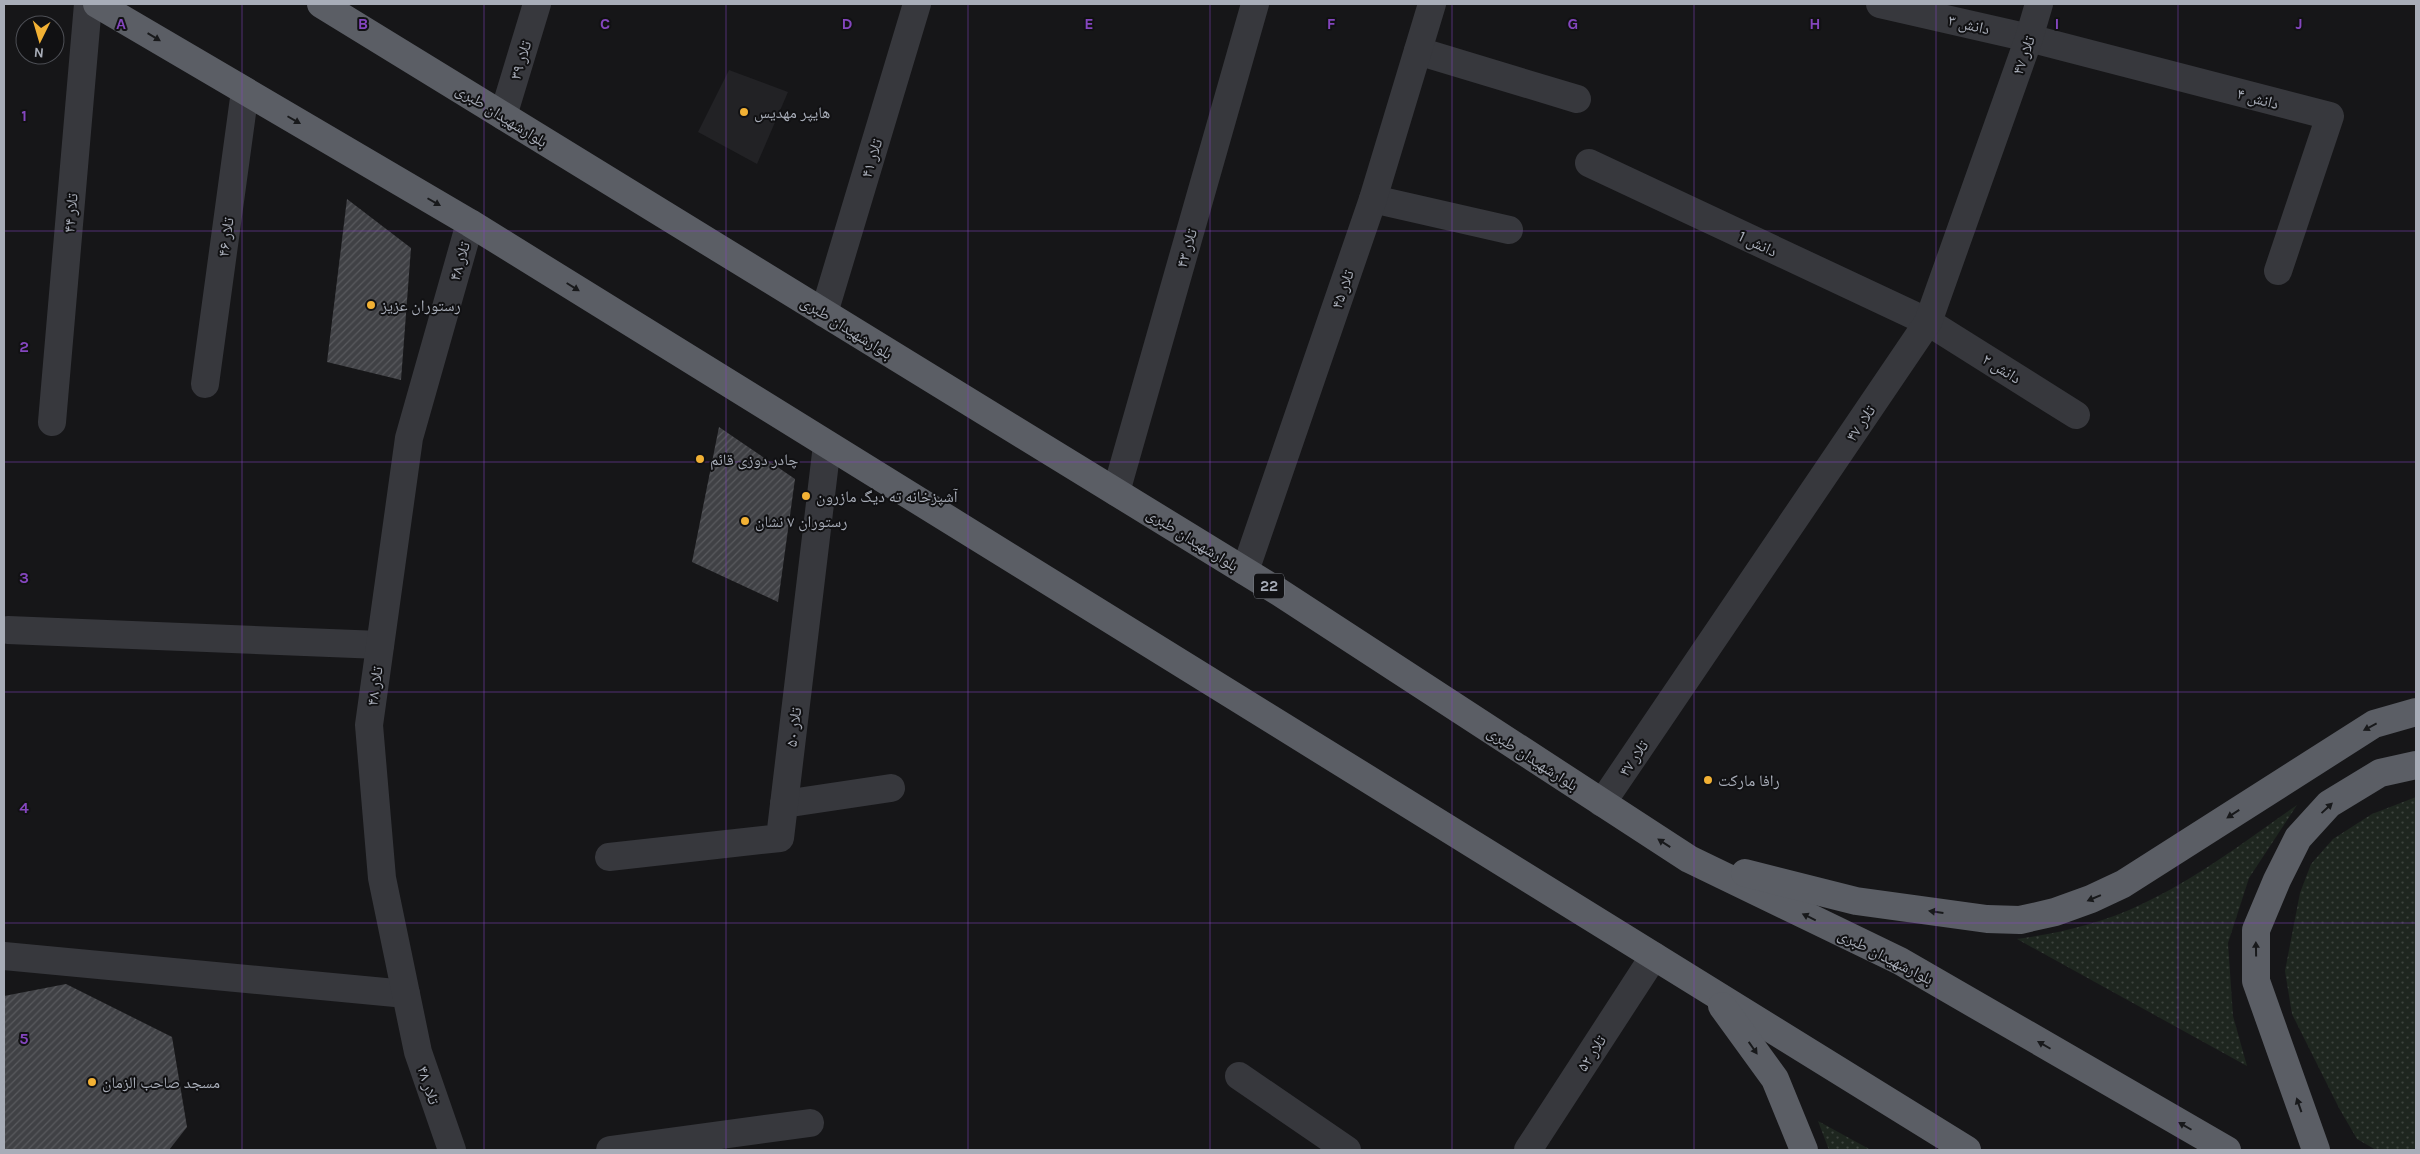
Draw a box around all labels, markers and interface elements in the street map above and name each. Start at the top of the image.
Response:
street label: دانش ۳ [1946,10,1992,39]
text: A [116,14,126,33]
text: B [358,14,368,33]
text: C [600,14,610,33]
text: D [842,14,853,33]
text: E [1084,14,1094,33]
text: F [1327,14,1336,33]
text: G [1568,14,1578,33]
text: H [1809,14,1821,33]
text: I [2055,14,2059,33]
text: J [2295,14,2303,33]
north arrow [15,15,65,65]
one-way arrow [147,33,160,42]
street label: تلار ۴۷ [2008,33,2039,77]
street label: تلار ۳۹ [506,38,535,82]
text: N [33,44,45,61]
street label: بلوارشهیدان طبری [452,80,551,152]
street label: دانش ۴ [2235,84,2281,114]
place label: هایپر مهدیس [754,103,830,123]
text: 1 [21,106,27,125]
marker: هایپر مهدیس [738,106,750,118]
one-way arrow [287,115,300,124]
street label: تلار ۴۱ [857,136,886,180]
street label: تلار ۴۴ [59,192,82,234]
one-way arrow [427,198,441,207]
street label: تلار ۴۶ [213,216,238,258]
street label: تلار ۴۳ [1172,226,1201,270]
street label: دانش 1 [1735,226,1780,261]
street label: تلار ۴۸ [445,239,474,283]
street label: تلار ۴۵ [1327,267,1358,311]
one-way arrow [566,282,579,292]
street label: بلوارشهیدان طبری [797,292,896,364]
place label: رستوران عزیز [380,296,461,316]
marker: رستوران عزیز [365,299,377,311]
text: 2 [19,337,29,356]
street label: دانش ۲ [1978,349,2025,388]
street label: تلار ۴۷ [1841,401,1880,445]
place label: چادر دوزی قائم [710,450,798,470]
marker: چادر دوزی قائم [694,453,706,465]
place label: آشپزخانه ته دیگ مازرون [816,487,959,507]
marker: آشپزخانه ته دیگ مازرون [800,490,812,502]
street label: بلوارشهیدان طبری [1143,504,1242,576]
place label: رستوران ۷ نشان [755,512,848,532]
marker: رستوران ۷ نشان [739,515,751,527]
text: 3 [19,568,29,587]
road number: 22 [1254,574,1284,598]
street label: تلار ۴۸ [362,665,387,707]
street label: تلار ۵۰ [782,706,805,748]
street label: بلوارشهیدان طبری [1483,722,1582,796]
one-way arrow [2363,723,2378,731]
street label: تلار ۴۷ [1614,736,1653,780]
place label: رافا مارکت [1718,771,1780,790]
marker: رافا مارکت [1702,774,1714,786]
text: 4 [19,798,29,817]
one-way arrow [2320,802,2332,814]
one-way arrow [2226,809,2240,819]
one-way arrow [1658,838,1671,848]
one-way arrow [2087,894,2101,902]
one-way arrow [1927,908,1943,916]
one-way arrow [1802,913,1816,921]
street label: بلوارشهیدان طبری [1835,924,1937,989]
one-way arrow [2252,941,2260,957]
text: 5 [19,1029,29,1048]
street label: تلار ۵۲ [1573,1031,1610,1075]
one-way arrow [2037,1040,2050,1049]
one-way arrow [1748,1041,1758,1055]
street label: تلار ۴۸ [413,1063,444,1107]
place label: مسجد صاحب الزمان [102,1073,220,1093]
marker: مسجد صاحب الزمان [86,1076,98,1088]
one-way arrow [2295,1097,2302,1112]
one-way arrow [2178,1121,2191,1130]

